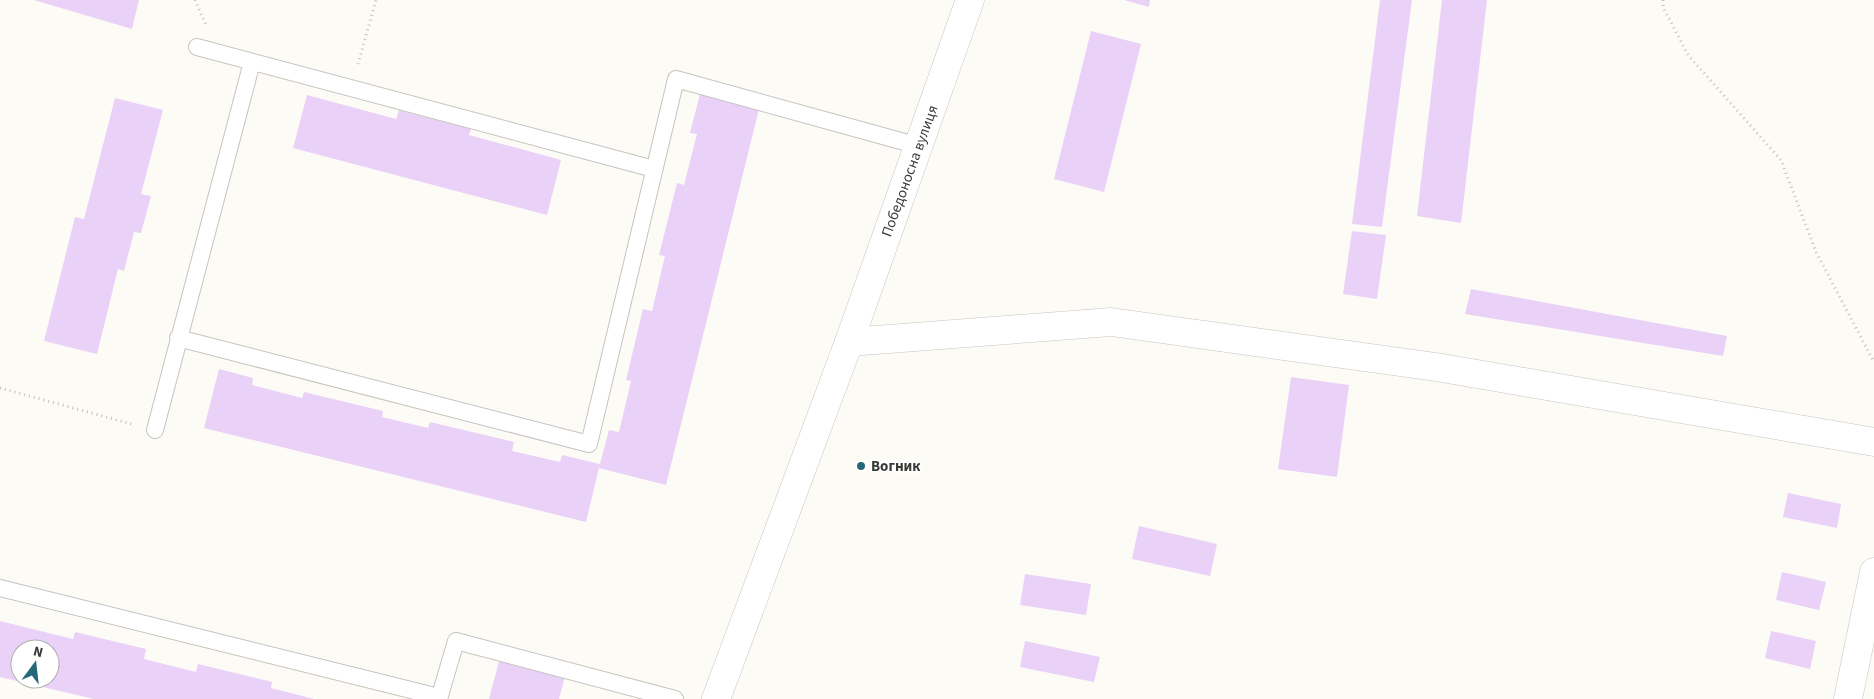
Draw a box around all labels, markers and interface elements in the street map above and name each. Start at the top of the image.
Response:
street label: Победоносна вулиця [876,102,944,240]
place label: Вогник [871,456,921,477]
marker: Вогник [855,460,867,472]
north arrow [10,639,60,689]
text: N [31,642,45,663]

